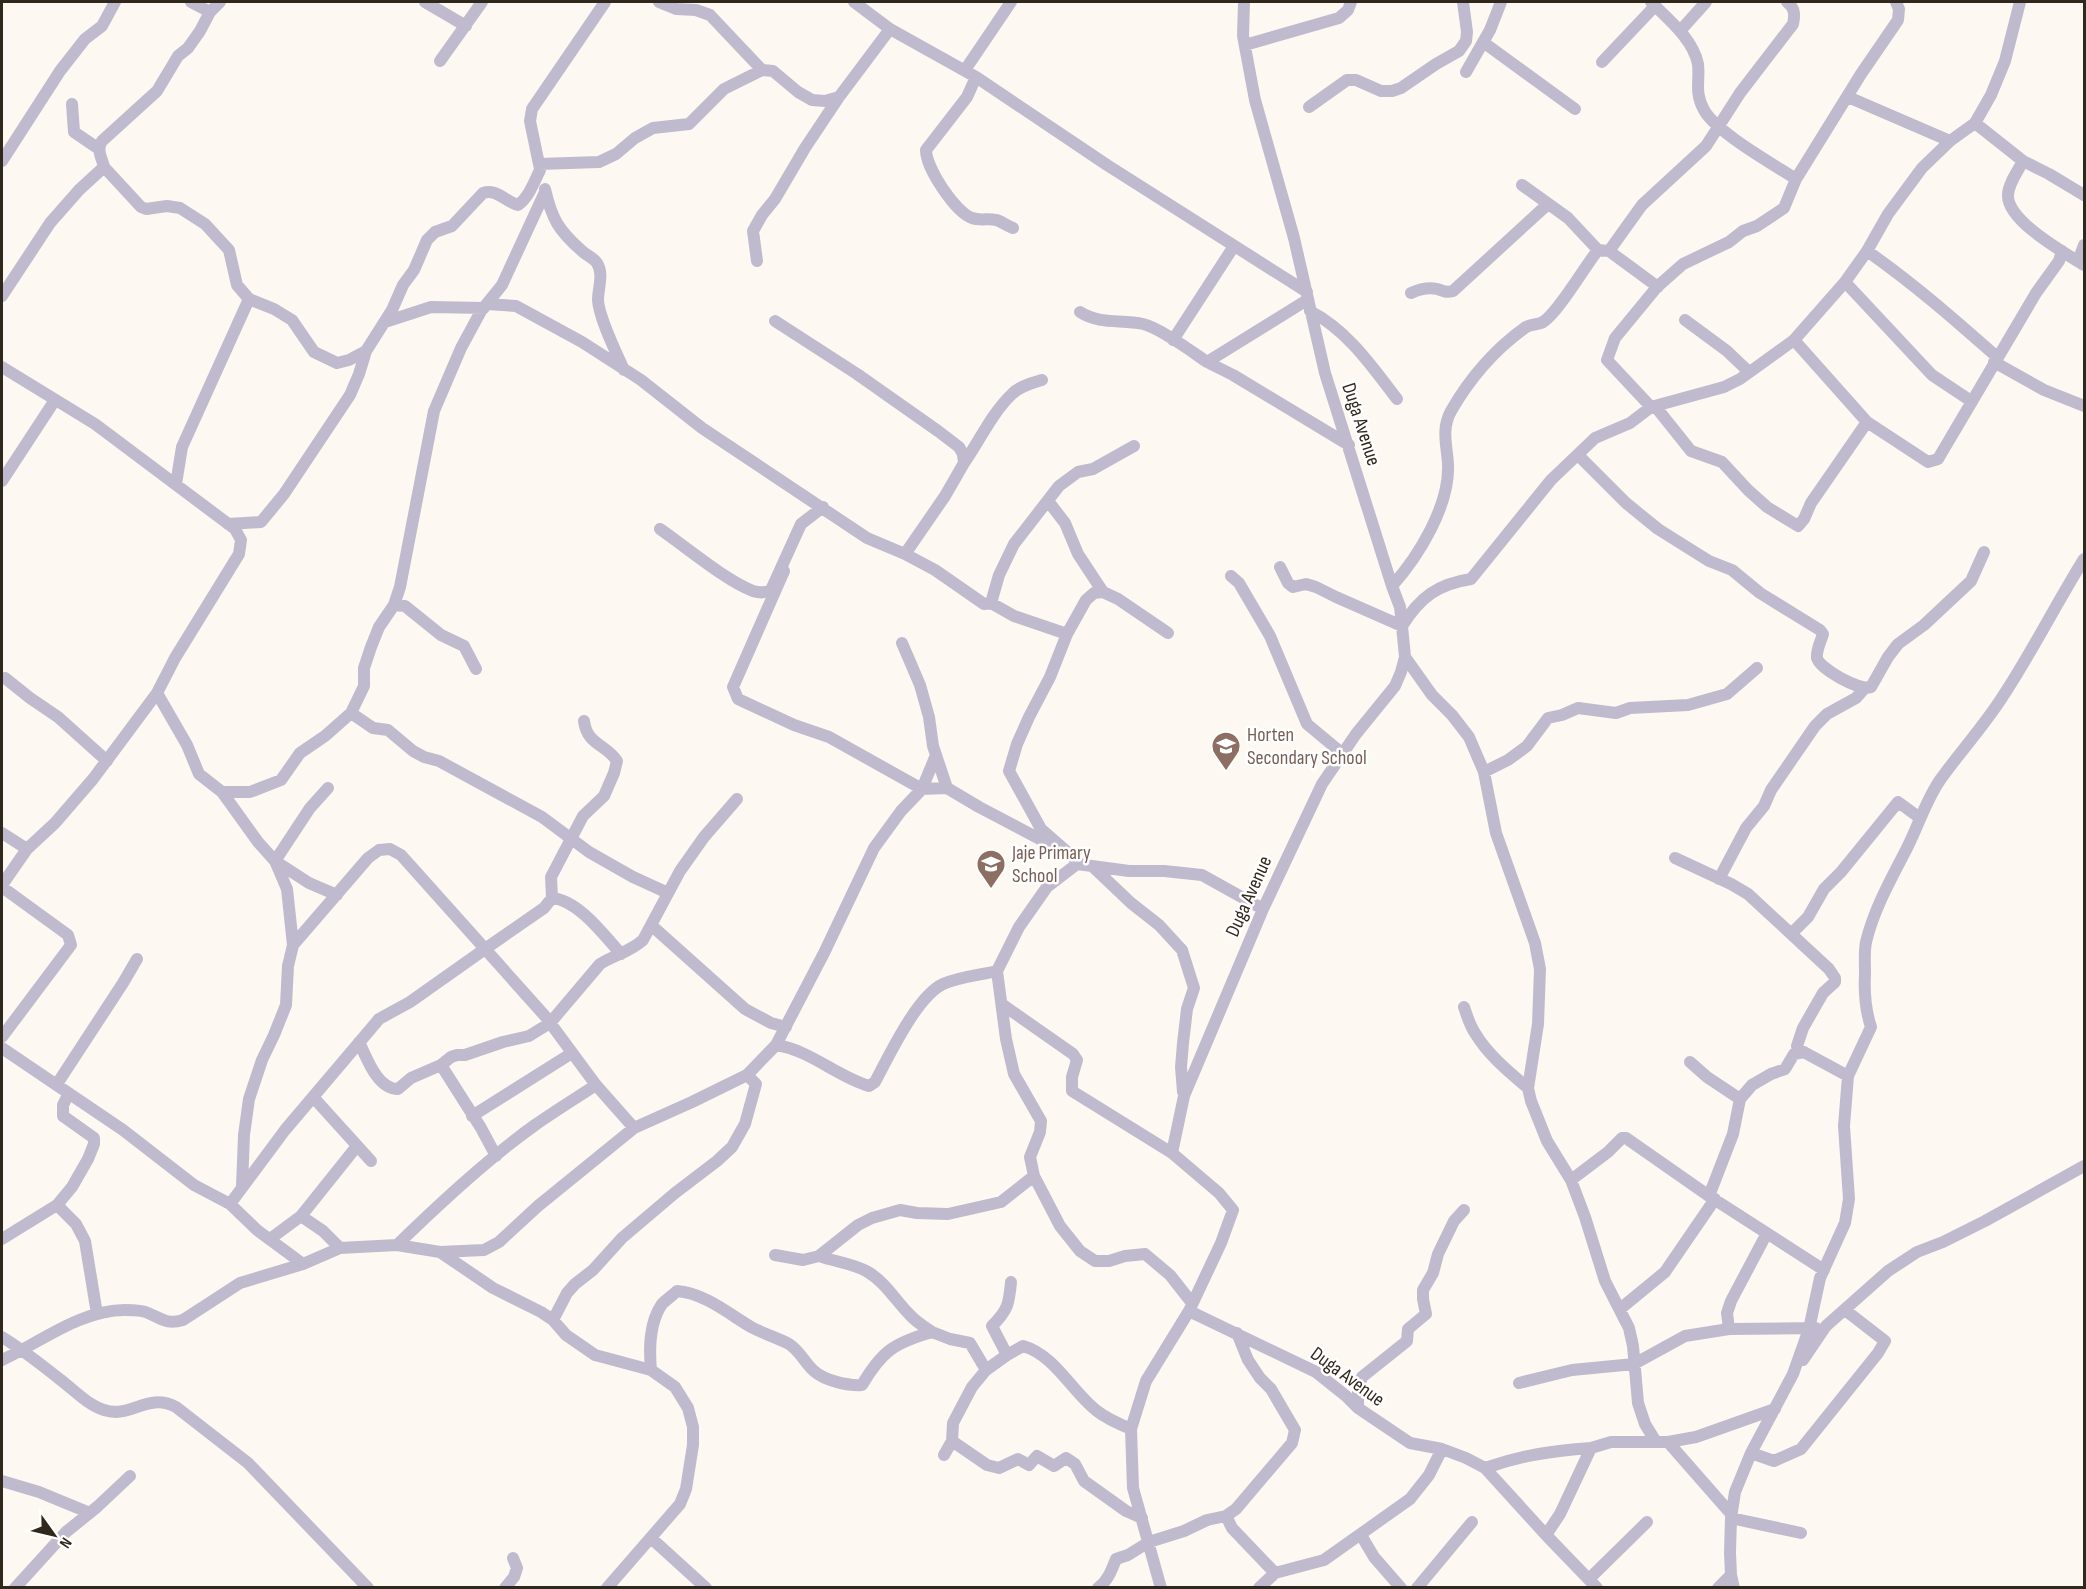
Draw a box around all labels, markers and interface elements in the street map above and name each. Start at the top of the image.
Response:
street label: Duga Avenue [1336,380,1386,469]
place label: Horten Secondary School [1247,723,1367,770]
school or university icon: Horten Secondary School [1210,730,1242,772]
place label: Jaje Primary School [1011,841,1091,888]
school or university icon: Jaje Primary School [975,848,1007,890]
street label: Duga Avenue [1221,852,1277,940]
street label: Duga Avenue [1306,1342,1389,1412]
north arrow [24,1505,84,1565]
text: N [55,1534,75,1551]

